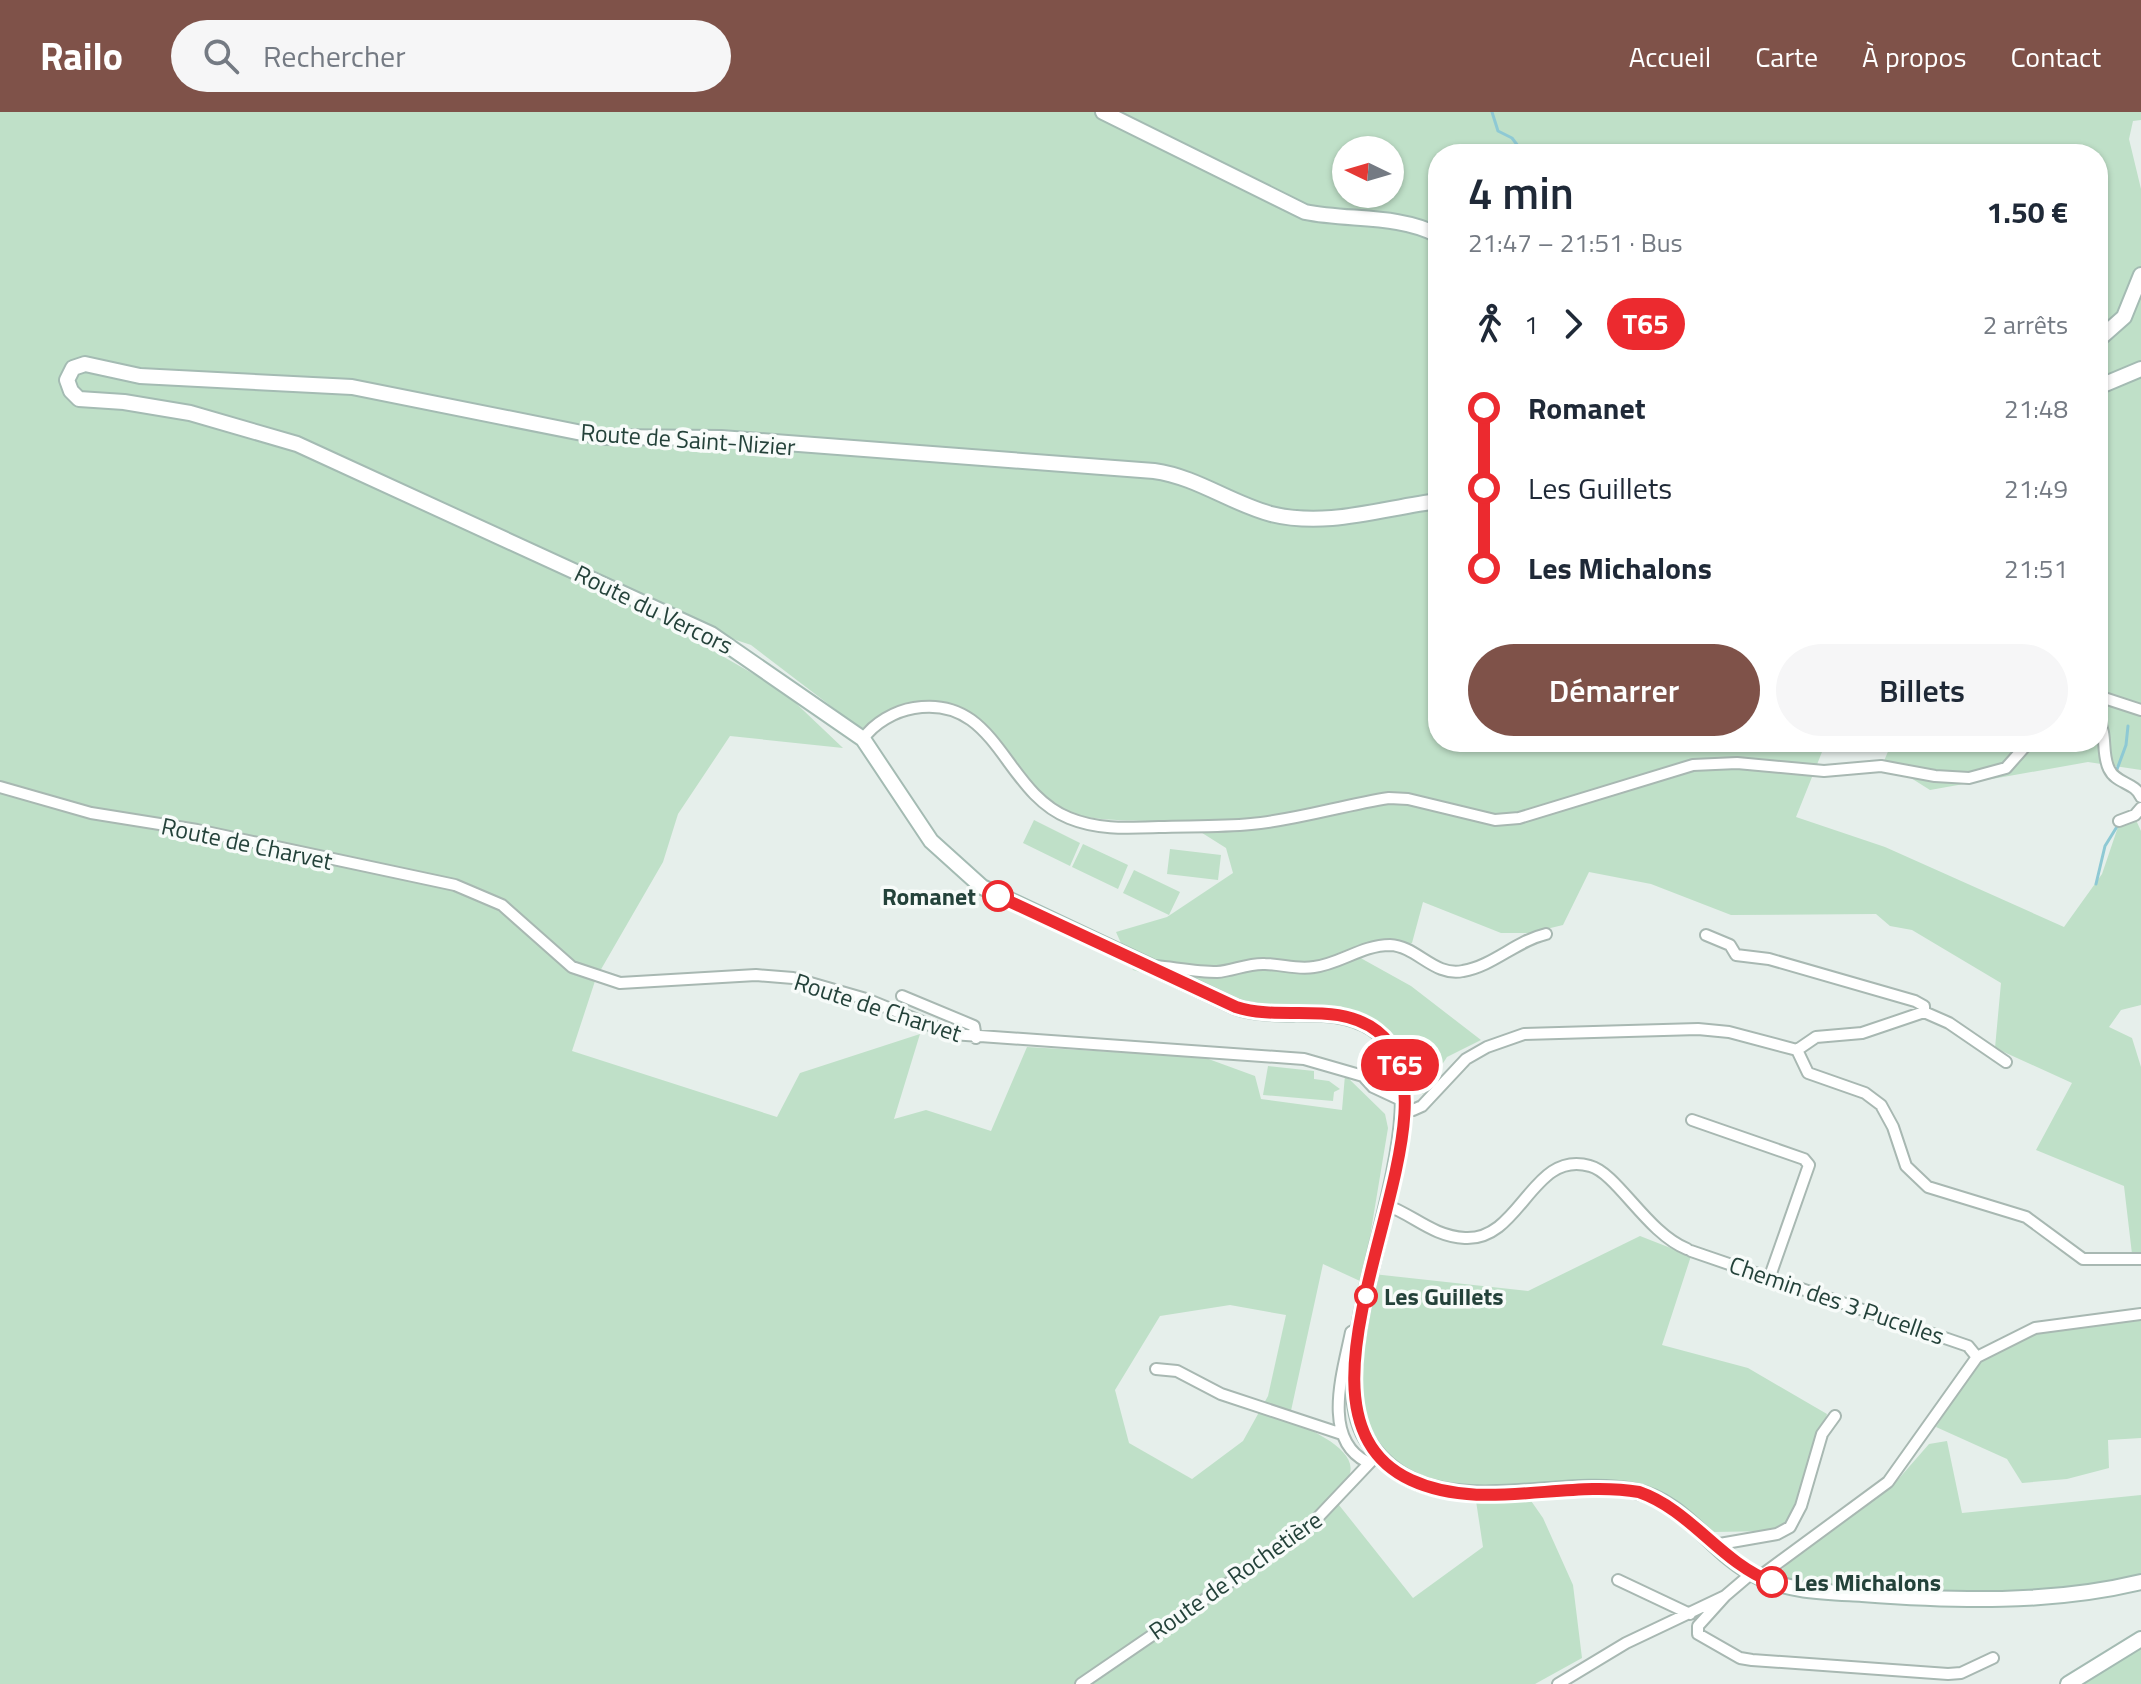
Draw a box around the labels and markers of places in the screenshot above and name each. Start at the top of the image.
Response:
place label: Romanet [882,878,976,914]
marker: Romanet [983,881,1013,911]
place label: Les Guillets [1384,1278,1504,1314]
marker: Les Guillets [1355,1285,1377,1307]
place label: Les Michalons [1794,1564,1941,1600]
marker: Les Michalons [1757,1567,1787,1597]

